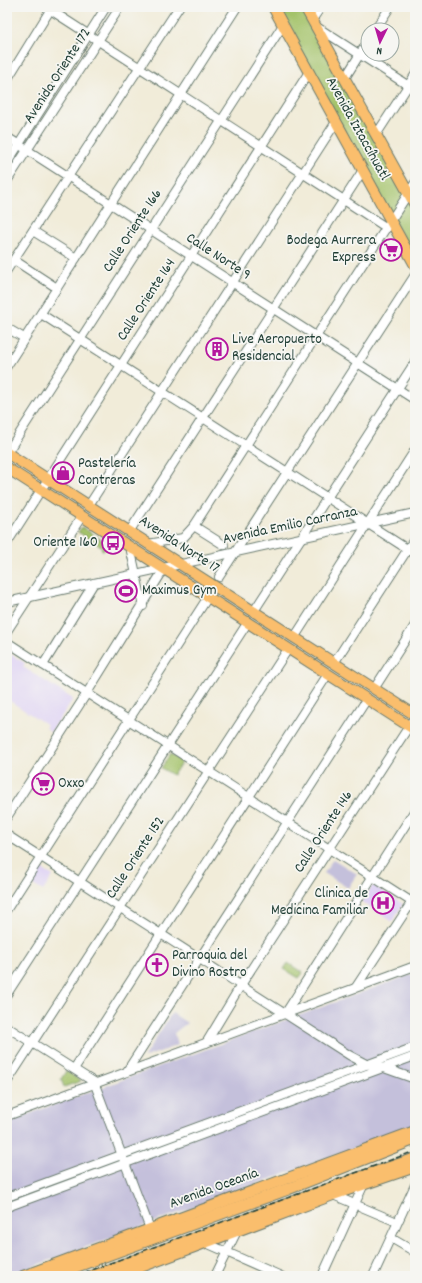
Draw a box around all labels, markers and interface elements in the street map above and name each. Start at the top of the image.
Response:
north arrow [360,22,400,62]
street label: Avenida Oriente 172 [19,24,97,128]
text: N [375,42,383,58]
street label: Avenida Iztaccíhuatl [319,73,395,185]
street label: Calle Oriente 166 [98,185,168,277]
street label: Calle Norte 9 [181,228,255,286]
place label: Bodega Aurrera Express [287,230,377,269]
supermarket icon: Bodega Aurrera Express [378,237,404,263]
street label: Calle Oriente 164 [112,254,182,346]
place label: Live Aeropuerto Residencial [232,329,322,368]
building icon: Live Aeropuerto Residencial [204,336,230,362]
place label: Pastelería Contreras [78,453,137,492]
shop icon: Pastelería Contreras [50,460,76,486]
street label: Avenida Emilio Carranza [221,501,360,551]
street label: Avenida Norte 17 [134,511,224,580]
bus stop icon: Oriente 160 [100,530,126,556]
place label: Oriente 160 [33,532,98,554]
sports icon: Maximus Gym [113,578,139,604]
place label: Maximus Gym [142,580,217,602]
supermarket icon: Oxxo [30,771,56,797]
place label: Oxxo [58,773,85,795]
street label: Calle Oriente 146 [289,786,359,878]
street label: Calle Oriente 152 [101,812,171,904]
place label: Clinica de Medicina Familiar [271,883,368,922]
hospital icon: Clinica de Medicina Familiar [370,890,396,916]
place label: Parroquia del Divino Rostro [172,945,248,984]
church icon: Parroquia del Divino Rostro [144,952,170,978]
street label: Avenida Oceanía [166,1162,262,1215]

